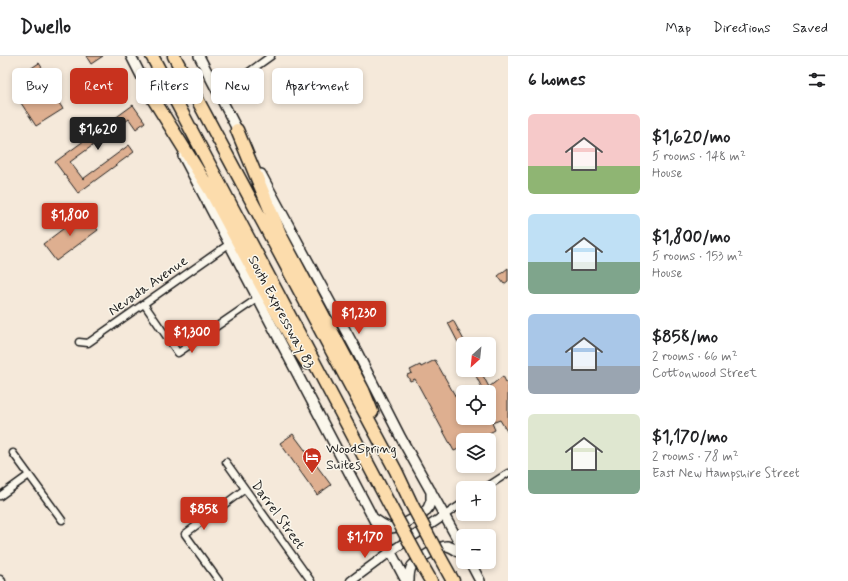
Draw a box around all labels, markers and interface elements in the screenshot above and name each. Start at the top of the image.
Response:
text: Dwello [20,15,71,40]
text: Map [665,19,691,37]
text: Directions [713,19,771,37]
text: Saved [793,19,828,37]
chip: Buy [12,68,62,104]
chip: Rent [70,68,128,104]
chip: Filters [136,68,203,104]
chip: New [211,68,264,104]
chip: Apartment [272,68,363,104]
text: 6 homes [528,69,586,91]
icon: filters [806,69,828,91]
pin: $1,620 [65,117,131,151]
text: $1,620 [79,121,117,138]
text: $1,620/mo [652,126,731,148]
icon: home [560,130,608,178]
text: 5 rooms · 148 m² [652,148,746,165]
text: House [652,165,683,182]
pin: $1,800 [37,203,103,237]
text: $1,800 [51,207,89,224]
text: $1,800/mo [652,226,731,248]
icon: home [560,230,608,278]
text: 5 rooms · 153 m² [652,248,743,265]
street label: Nevada Avenue [105,252,191,320]
street label: South Expressway 83 [244,252,318,372]
text: House [652,265,683,282]
pin: $1,230 [326,301,392,335]
text: $1,230 [341,305,377,322]
pin: $1,300 [159,320,225,354]
text: $1,300 [174,324,210,341]
text: $858/mo [652,326,718,348]
icon: home [560,330,608,378]
north arrow [456,337,496,377]
map controls [456,337,496,569]
text: 2 rooms · 66 m² [652,348,737,365]
text: Cottonwood Street [652,365,757,382]
button: locate [456,385,496,425]
text: $1,170/mo [652,426,728,448]
icon: home [560,430,608,478]
button: layers [456,433,496,473]
place label: WoodSpring Suites [326,440,397,474]
hotel icon: WoodSpring Suites [301,446,323,474]
text: 2 rooms · 78 m² [652,448,739,465]
text: East New Hampshire Street [652,465,800,482]
street label: Darrel Street [247,477,309,553]
button: + [456,481,496,521]
pin: $858 [180,497,228,531]
text: $858 [190,501,218,518]
pin: $1,170 [332,525,398,559]
text: $1,170 [347,529,383,546]
button: − [456,529,496,569]

